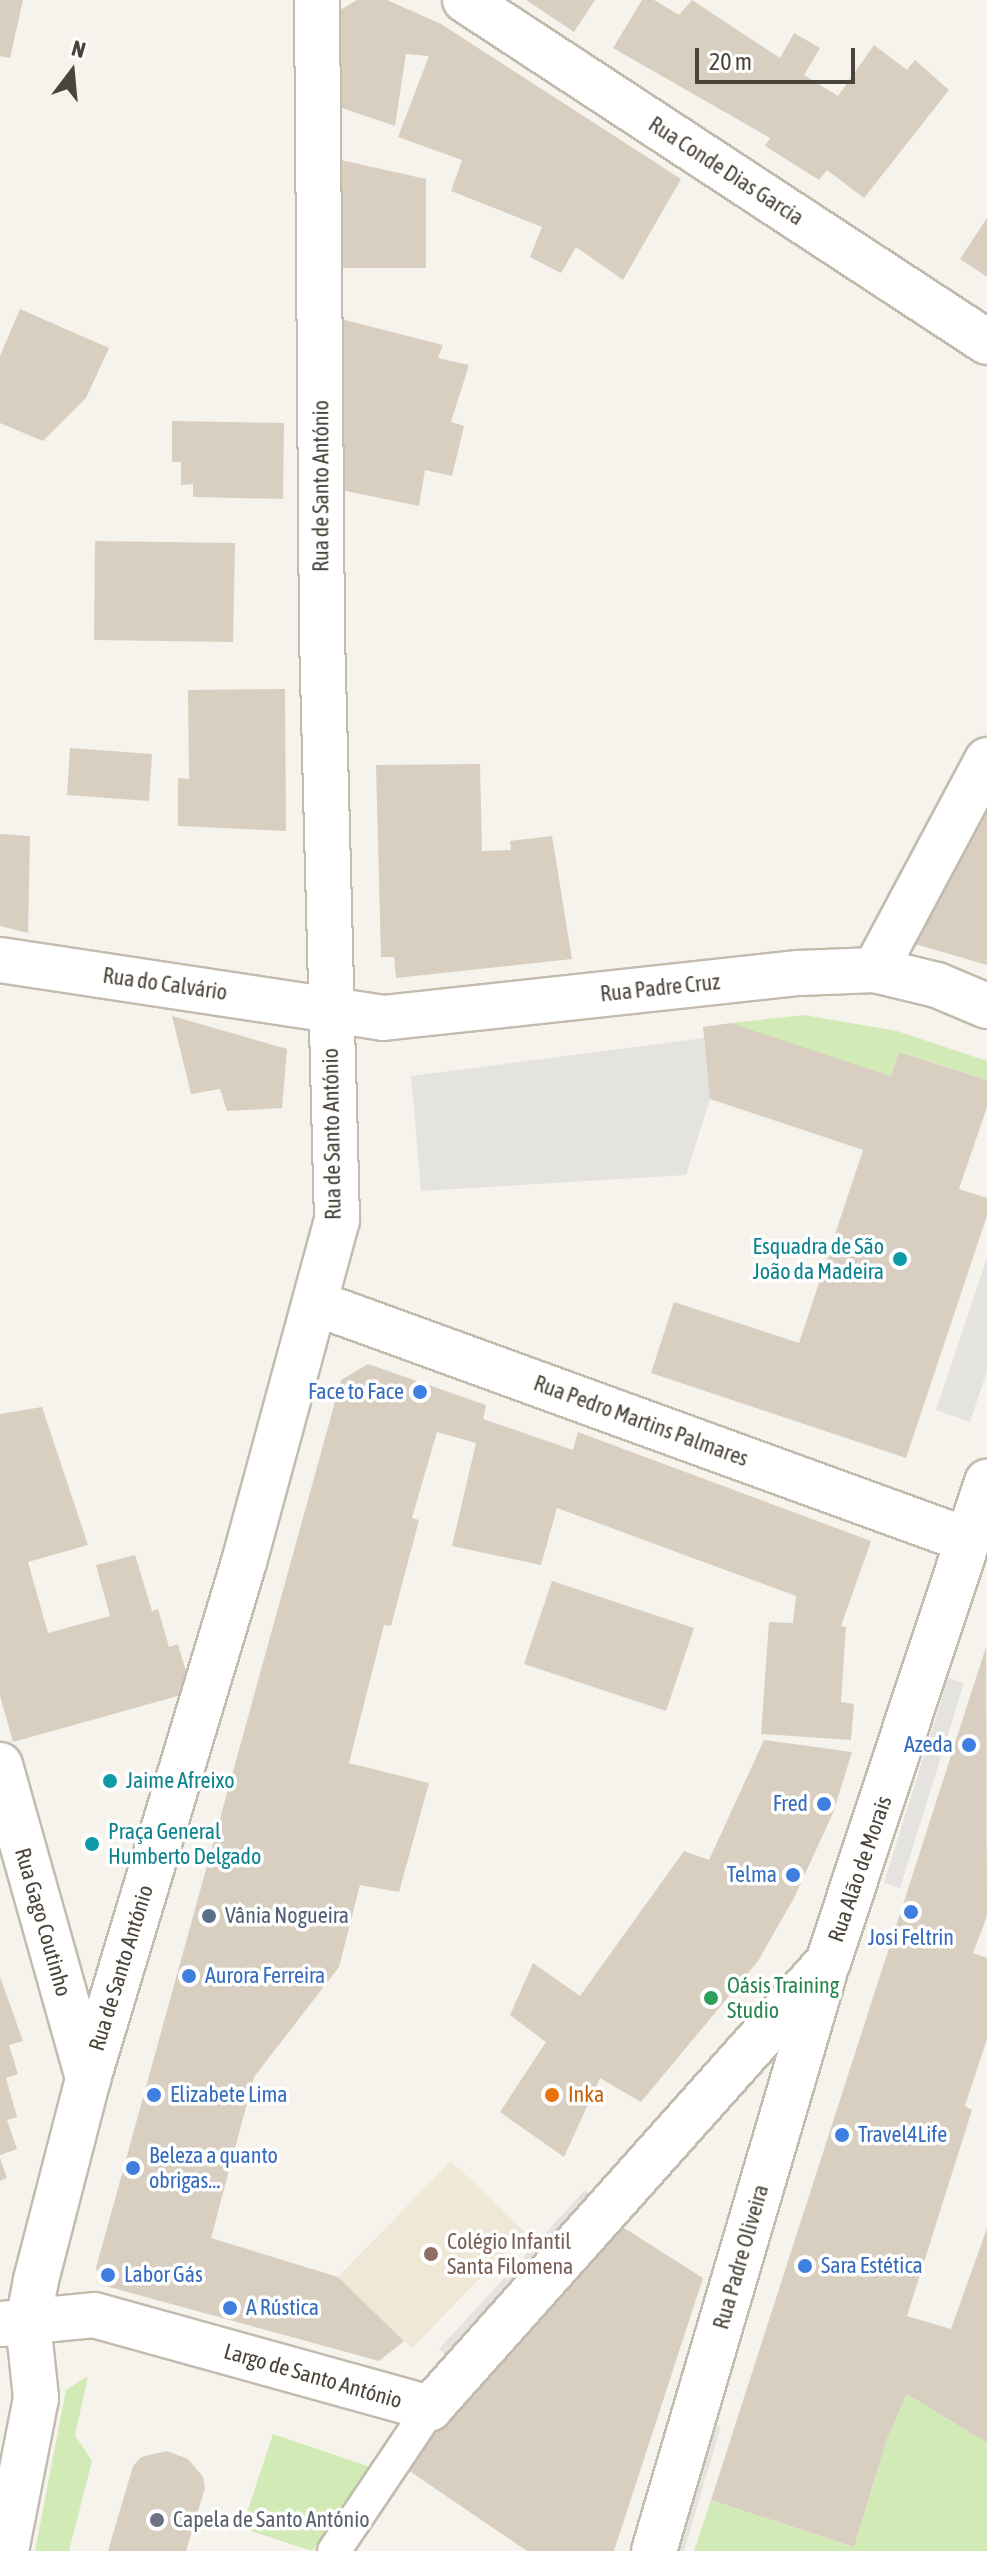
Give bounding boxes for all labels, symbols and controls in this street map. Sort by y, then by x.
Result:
north arrow [32,32,112,112]
scale bar [699,32,859,82]
text: N [69,35,88,63]
text: 20 m [709,48,752,75]
street label: Rua Conde Dias Garcia [644,111,808,231]
street label: Rua de Santo António [308,400,334,572]
street label: Rua do Calvário [101,962,229,1006]
street label: Rua Padre Cruz [599,969,721,1007]
street label: Rua de Santo António [317,1048,347,1220]
place label: Esquadra de São João da Madeira [753,1233,884,1284]
marker: Esquadra de São João da Madeira [891,1250,909,1268]
street label: Rua Pedro Martins Palmares [530,1370,752,1472]
place label: Face to Face [308,1379,404,1405]
marker: Face to Face [411,1383,429,1401]
place label: Azeda [904,1732,953,1758]
marker: Azeda [960,1736,978,1754]
place label: Jaime Afreixo [126,1768,235,1794]
marker: Jaime Afreixo [101,1772,119,1790]
place label: Fred [773,1791,808,1817]
street label: Rua Alão de Morais [823,1793,897,1945]
marker: Fred [815,1795,833,1813]
place label: Praça General Humberto Delgado [108,1818,261,1870]
marker: Praça General Humberto Delgado [83,1835,101,1853]
street label: Rua Gago Coutinho [9,1845,77,1999]
place label: Telma [727,1862,777,1888]
marker: Telma [784,1866,802,1884]
street label: Rua de Santo António [83,1882,159,2054]
place label: Vânia Nogueira [225,1903,349,1929]
marker: Josi Feltrin [902,1903,920,1921]
marker: Vânia Nogueira [200,1907,218,1925]
place label: Josi Feltrin [868,1925,954,1951]
place label: Aurora Ferreira [205,1963,325,1989]
marker: Aurora Ferreira [180,1967,198,1985]
place label: Oásis Training Studio [727,1972,839,2024]
marker: Oásis Training Studio [702,1989,720,2007]
place label: Elizabete Lima [170,2082,288,2108]
place label: Inka [568,2082,604,2108]
marker: Elizabete Lima [145,2086,163,2104]
marker: Inka [543,2086,561,2104]
place label: Travel4Life [858,2122,947,2148]
marker: Travel4Life [833,2126,851,2144]
place label: Beleza a quanto obrigas... [149,2142,278,2194]
marker: Beleza a quanto obrigas... [124,2159,142,2177]
street label: Rua Padre Oliveira [708,2182,774,2332]
place label: Colégio Infantil Santa Filomena [447,2228,573,2280]
marker: Colégio Infantil Santa Filomena [422,2245,440,2263]
place label: Sara Estética [821,2253,923,2279]
marker: Sara Estética [796,2257,814,2275]
place label: Labor Gás [124,2262,203,2288]
marker: Labor Gás [99,2266,117,2284]
place label: A Rústica [246,2295,319,2321]
marker: A Rústica [221,2299,239,2317]
street label: Largo de Santo António [221,2338,405,2414]
place label: Capela de Santo António [173,2507,370,2533]
marker: Capela de Santo António [148,2511,166,2529]

